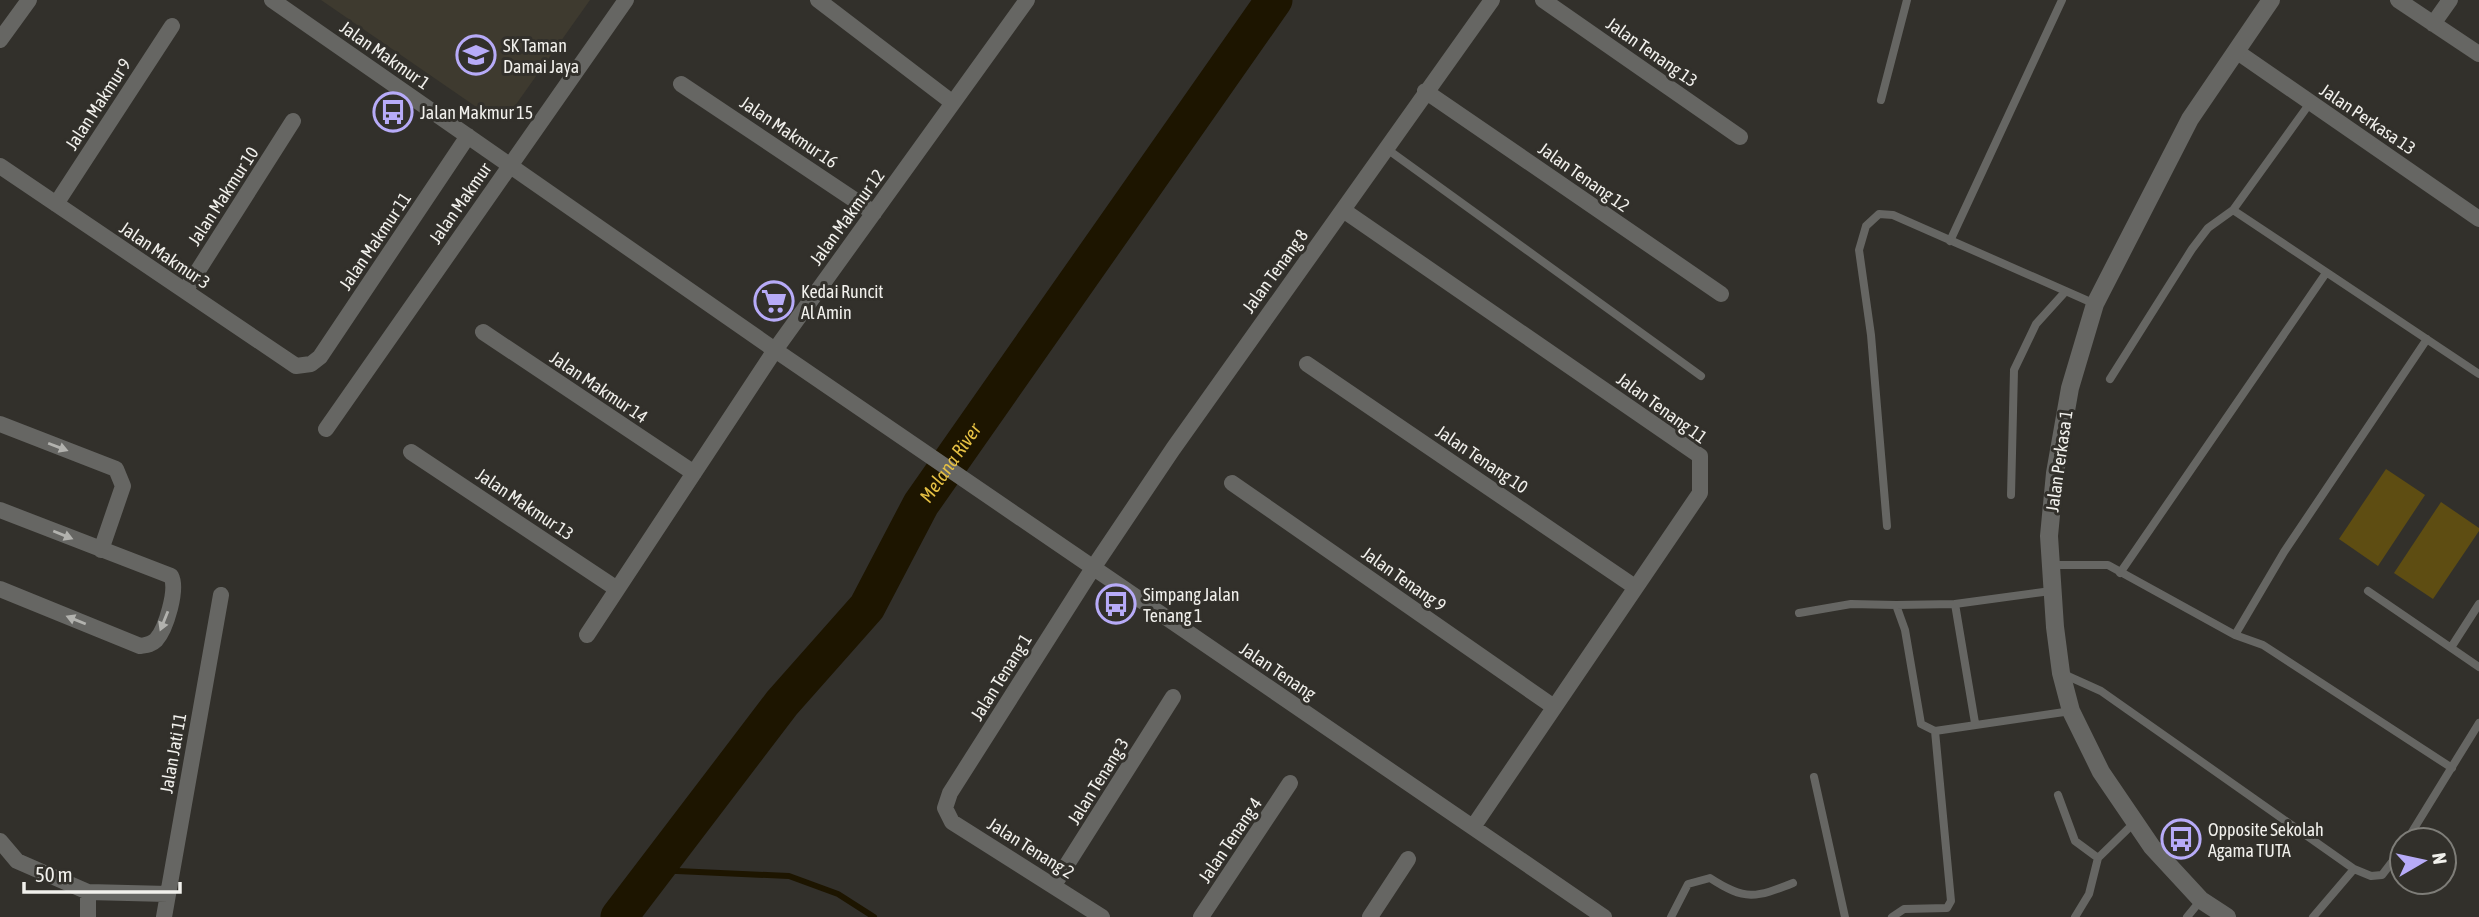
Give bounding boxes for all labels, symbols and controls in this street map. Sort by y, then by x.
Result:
street label: Jalan Tenang 13 [1602,13,1702,91]
street label: Jalan Makmur 1 [336,16,434,94]
school or university icon: SK Taman Damai Jaya [455,34,497,76]
place label: SK Taman Damai Jaya [503,35,579,77]
street label: Jalan Makmur 9 [61,54,135,154]
street label: Jalan Perkasa 13 [2316,79,2420,159]
bus stop icon: Jalan Makmur 15 [372,91,414,133]
street label: Jalan Makmur 16 [736,92,842,172]
place label: Jalan Makmur 15 [420,102,533,123]
street label: Jalan Tenang 12 [1534,138,1634,216]
street label: Jalan Makmur 10 [183,143,263,249]
street label: Jalan Makmur [425,158,496,247]
street label: Jalan Makmur 12 [805,165,889,269]
street label: Jalan Makmur 11 [335,188,415,294]
street label: Jalan Makmur 3 [116,217,214,293]
street label: Jalan Tenang 8 [1238,225,1312,317]
supermarket icon: Kedai Runcit Al Amin [753,280,795,322]
place label: Kedai Runcit Al Amin [801,281,883,323]
street label: Jalan Makmur 14 [546,347,652,427]
street label: Jalan Tenang 11 [1613,368,1711,448]
street label: Jalan Perkasa 1 [2041,409,2077,513]
water label: Melana River [915,418,986,506]
street label: Jalan Tenang 10 [1432,421,1532,497]
one-way arrow [47,441,68,452]
street label: Jalan Makmur 13 [472,464,578,544]
one-way arrow [53,529,74,540]
street label: Jalan Tenang 9 [1358,542,1450,616]
bus stop icon: Simpang Jalan Tenang 1 [1095,583,1137,625]
place label: Simpang Jalan Tenang 1 [1143,584,1240,626]
one-way arrow [159,610,170,631]
one-way arrow [66,614,87,625]
street label: Jalan Tenang 1 [966,630,1036,724]
street label: Jalan Tenang [1236,638,1320,704]
street label: Jalan Jati 11 [156,711,190,795]
street label: Jalan Tenang 3 [1063,734,1133,828]
street label: Jalan Tenang 4 [1194,794,1266,886]
street label: Jalan Tenang 2 [984,813,1078,883]
bus stop icon: Opposite Sekolah Agama TUTA [2160,818,2202,860]
place label: Opposite Sekolah Agama TUTA [2208,819,2324,861]
north arrow [2388,826,2458,896]
scale bar [24,850,180,894]
text: N [2428,851,2452,866]
text: 50 m [35,862,73,886]

